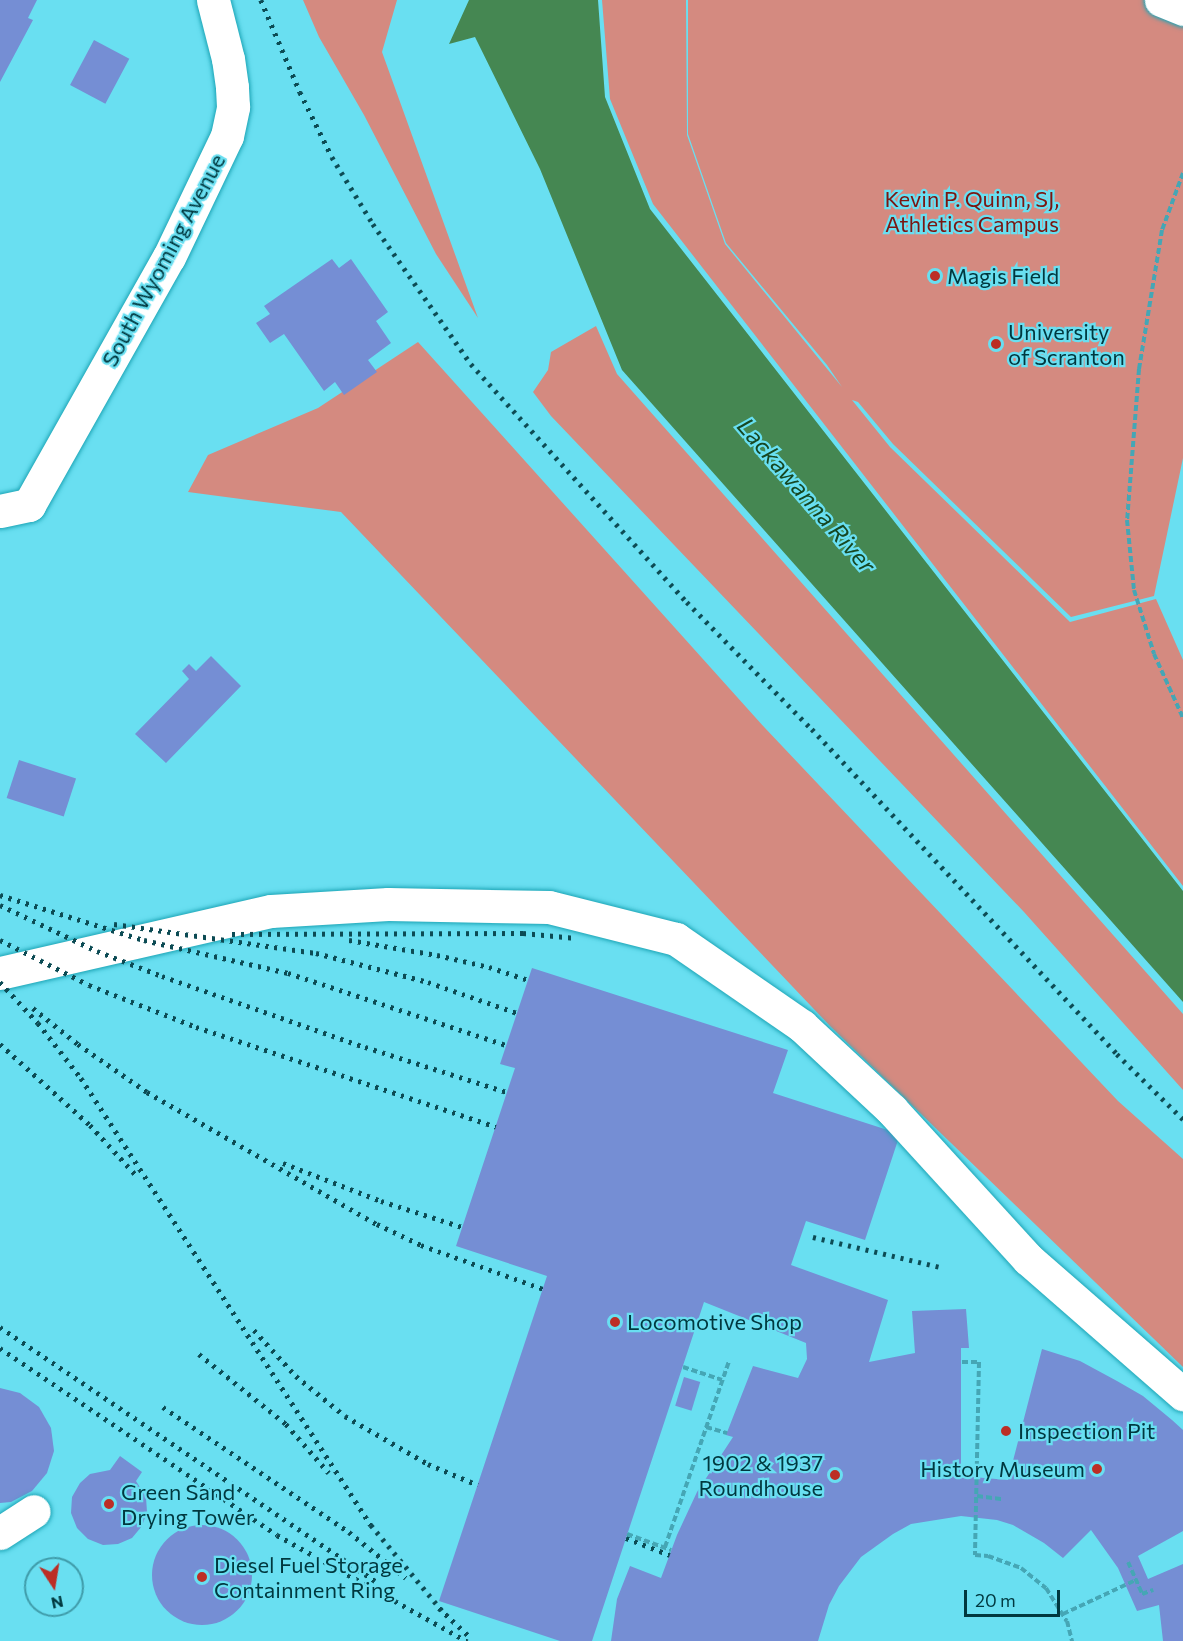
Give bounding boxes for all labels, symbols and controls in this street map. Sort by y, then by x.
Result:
street label: South Wyoming Avenue [96,149,230,371]
park label: Kevin P. Quinn, SJ, Athletics Campus [885,185,1059,236]
place label: Magis Field [947,263,1059,289]
marker: Magis Field [928,269,942,283]
place label: University of Scranton [1008,318,1125,370]
marker: University of Scranton [989,337,1003,351]
water label: Lackawanna River [732,412,882,578]
place label: Locomotive Shop [627,1309,802,1335]
marker: Locomotive Shop [608,1315,622,1329]
place label: Inspection Pit [1018,1418,1155,1444]
marker: Inspection Pit [999,1424,1013,1438]
place label: 1902 & 1937 Roundhouse [699,1449,823,1500]
place label: History Museum [920,1456,1085,1482]
marker: History Museum [1090,1462,1104,1476]
marker: 1902 & 1937 Roundhouse [828,1468,842,1482]
place label: Green Sand Drying Tower [121,1478,255,1530]
marker: Green Sand Drying Tower [102,1497,116,1511]
place label: Diesel Fuel Storage Containment Ring [214,1551,403,1603]
north arrow [24,1557,84,1617]
marker: Diesel Fuel Storage Containment Ring [195,1570,209,1584]
scale bar [967,1578,1063,1616]
text: 20 m [975,1589,1016,1611]
text: N [50,1593,65,1614]

